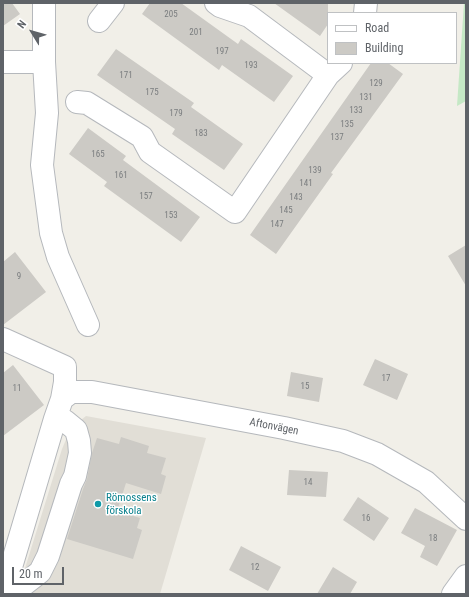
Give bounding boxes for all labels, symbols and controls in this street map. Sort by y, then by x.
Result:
house number: 205 [164,10,178,20]
north arrow [12,12,52,52]
legend [327,12,457,64]
text: N [15,18,29,31]
text: Road [365,21,389,35]
house number: 201 [189,28,203,38]
text: Building [365,41,403,55]
house number: 197 [215,47,229,57]
house number: 193 [244,61,258,71]
house number: 171 [119,71,133,81]
house number: 129 [369,79,383,89]
house number: 175 [145,88,159,98]
house number: 131 [359,93,373,103]
house number: 133 [349,106,363,116]
house number: 179 [169,109,183,119]
house number: 135 [340,120,354,130]
house number: 183 [194,129,208,139]
house number: 137 [330,133,344,143]
house number: 165 [91,150,105,160]
house number: 139 [308,166,322,176]
house number: 161 [114,171,128,181]
house number: 141 [299,179,313,189]
house number: 157 [139,192,153,202]
house number: 143 [289,193,303,203]
house number: 145 [279,206,293,216]
house number: 153 [164,211,178,221]
house number: 147 [270,220,284,230]
house number: 9 [17,272,21,282]
house number: 17 [382,374,390,384]
house number: 15 [301,382,309,392]
house number: 11 [13,384,21,394]
street label: Aftonvägen [248,416,300,438]
house number: 14 [304,478,312,488]
place label: Römossens förskola [106,491,157,517]
marker: Römossens förskola [93,499,103,509]
house number: 16 [362,514,370,524]
house number: 18 [429,534,437,544]
scale bar [14,559,66,585]
house number: 12 [251,563,259,573]
text: 20 m [19,567,43,581]

